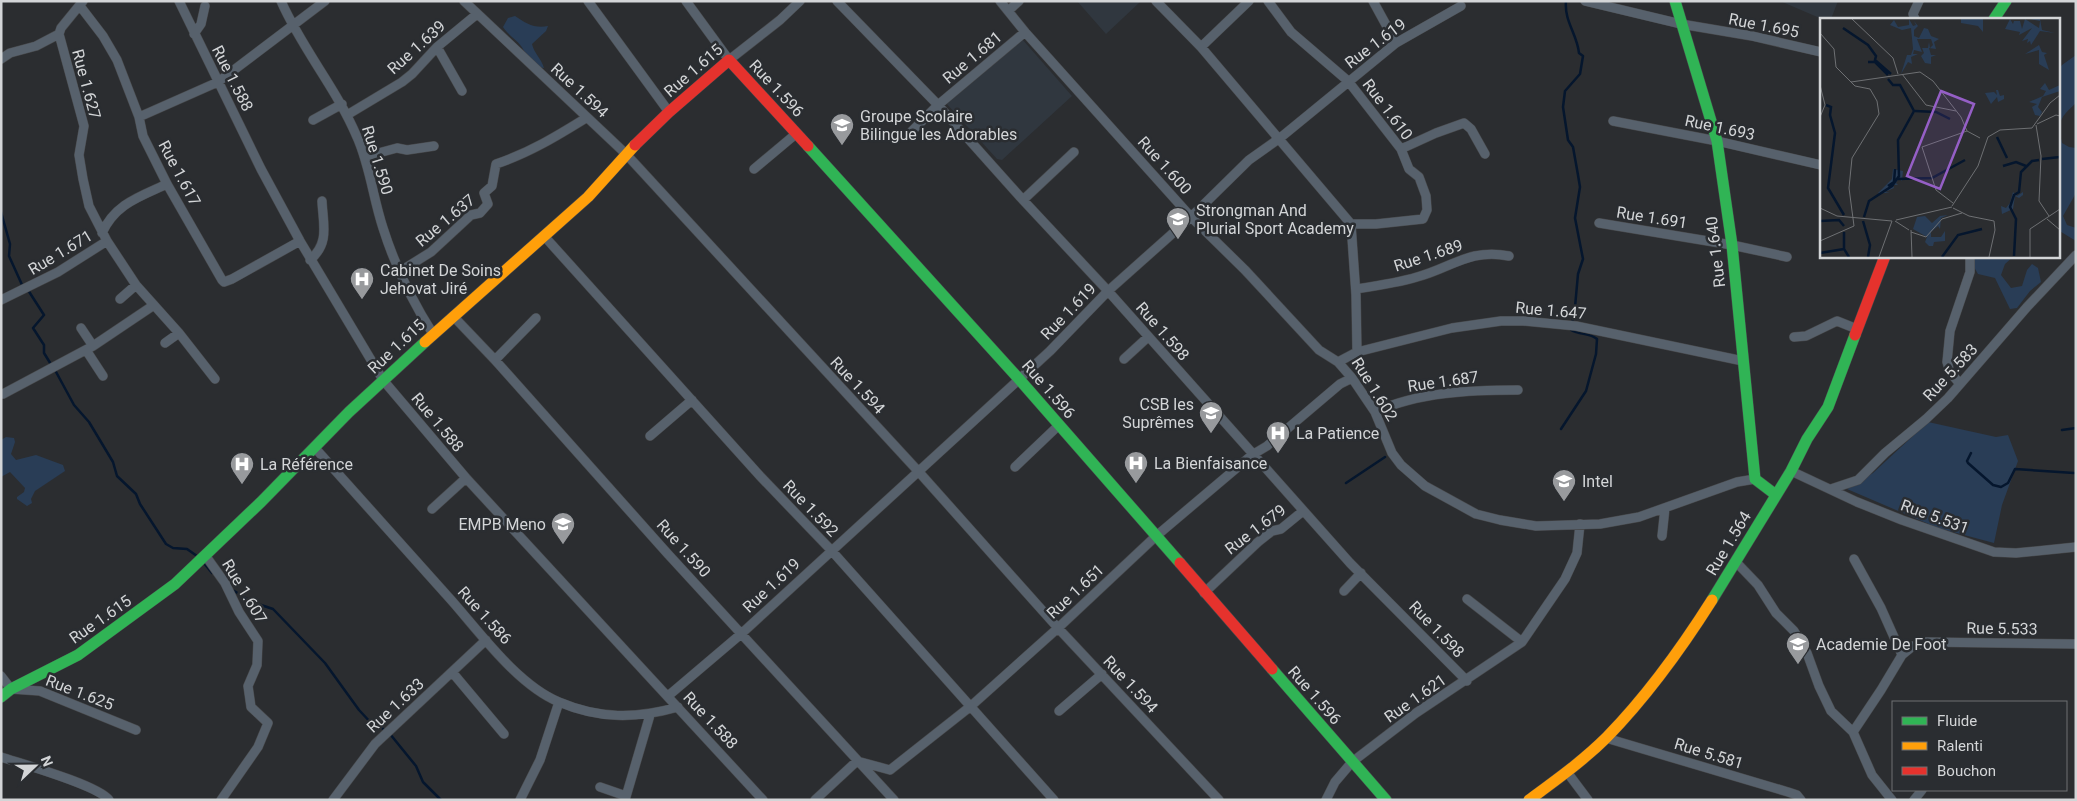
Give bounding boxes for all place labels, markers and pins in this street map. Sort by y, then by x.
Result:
place label: Groupe Scolaire Bilingue les Adorables [860,107,1017,144]
school or university icon: Groupe Scolaire Bilingue les Adorables [829,112,855,146]
place label: Strongman And Plurial Sport Academy [1196,201,1354,238]
school or university icon: Strongman And Plurial Sport Academy [1165,206,1191,240]
place label: Cabinet De Soins Jehovat Jiré [380,261,501,298]
hospital icon: Cabinet De Soins Jehovat Jiré [349,266,375,300]
place label: CSB les Suprêmes [1122,395,1194,432]
school or university icon: CSB les Suprêmes [1198,400,1224,434]
hospital icon: La Patience [1265,420,1291,454]
place label: La Patience [1296,424,1379,443]
hospital icon: La Bienfaisance [1123,450,1149,484]
hospital icon: La Référence [229,451,255,485]
place label: La Bienfaisance [1154,454,1267,473]
place label: La Référence [260,455,353,474]
school or university icon: Intel [1551,468,1577,502]
place label: Intel [1582,472,1613,491]
school or university icon: EMPB Meno [550,511,576,545]
place label: EMPB Meno [458,515,546,534]
school or university icon: Academie De Foot [1785,631,1811,665]
place label: Academie De Foot [1816,635,1947,654]

